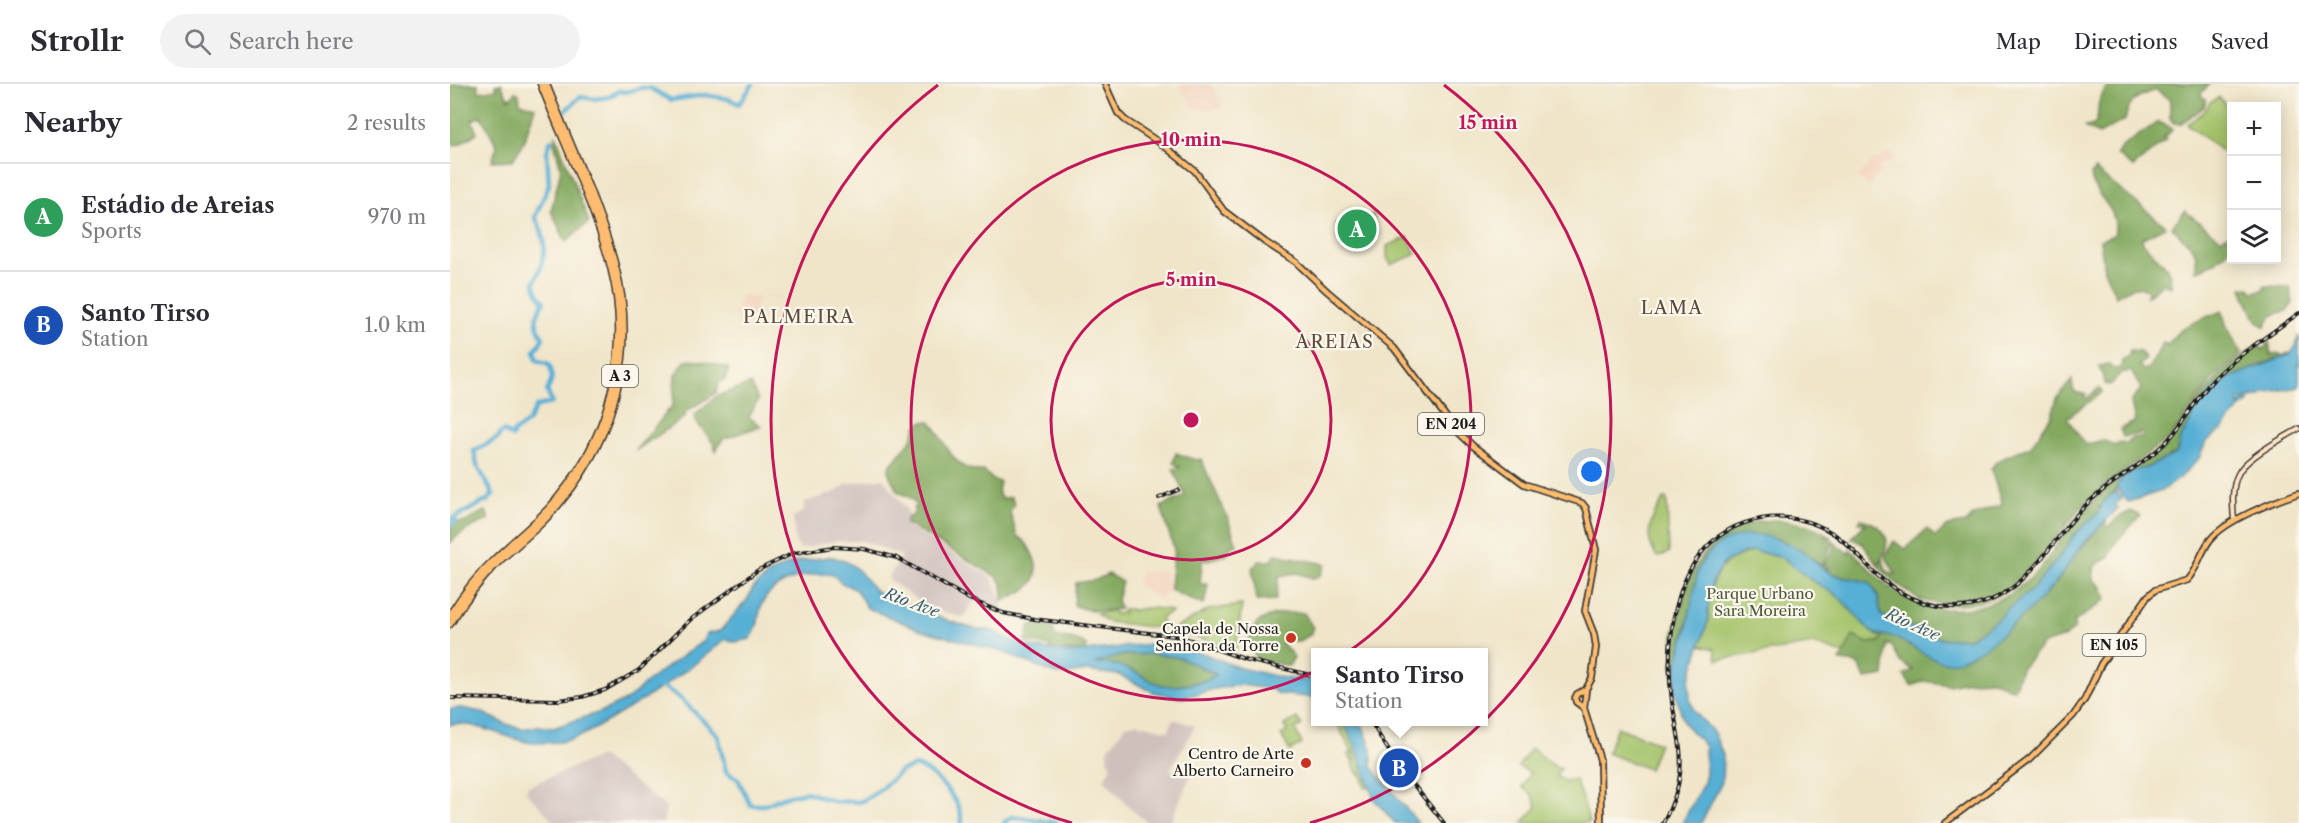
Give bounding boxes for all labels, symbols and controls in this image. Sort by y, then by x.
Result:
search box [160,14,580,68]
text: Strollr [30,24,124,58]
icon: search [181,25,214,58]
text: Search here [229,28,353,55]
text: Map [1996,29,2041,54]
text: Directions [2074,29,2178,54]
text: Saved [2211,29,2269,54]
map controls [2227,102,2281,264]
button: + [2227,102,2281,156]
text: Nearby [24,107,122,139]
text: 2 results [347,111,426,135]
text: 15 min [1458,112,1518,134]
text: 10 min [1161,129,1222,151]
button: − [2227,156,2281,210]
text: Estádio de Areias [81,192,275,219]
text: A [36,205,51,229]
text: 970 m [368,205,426,229]
pin: A [1338,206,1376,252]
button: layers [2227,210,2281,264]
text: Sports [81,219,142,243]
text: 5 min [1165,269,1217,291]
district label: LAMA [1641,297,1703,319]
text: Santo Tirso [81,300,210,327]
district label: PALMEIRA [743,306,855,328]
text: B [36,313,51,337]
text: 1.0 km [365,313,426,337]
text: Station [81,327,149,351]
district label: AREIAS [1295,331,1374,353]
road number: A 3 [602,365,638,387]
centre of rings [1181,410,1201,430]
road number: EN 204 [1418,413,1484,435]
your location [1577,457,1606,486]
water label: Rio Ave [880,582,943,622]
park label: Parque Urbano Sara Moreira [1706,584,1814,620]
water label: Rio Ave [1881,602,1944,645]
place label: Capela de Nossa Senhora da Torre [1155,619,1279,655]
marker: Capela de Nossa Senhora da Torre [1284,631,1298,645]
road number: EN 105 [2082,634,2146,656]
popup [1311,648,1488,726]
text: Santo Tirso [1335,662,1464,689]
text: Station [1335,689,1403,713]
place label: Centro de Arte Alberto Carneiro [1172,744,1294,780]
pin: B [1380,746,1418,790]
marker: Centro de Arte Alberto Carneiro [1299,756,1313,770]

